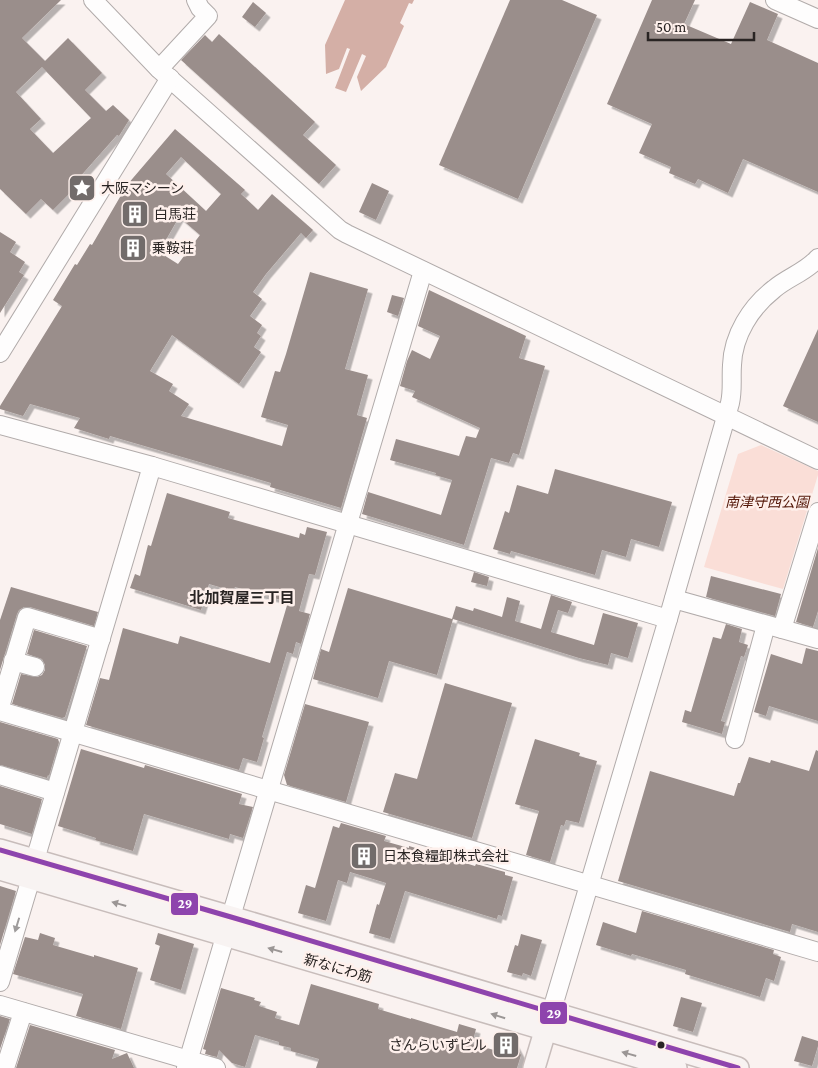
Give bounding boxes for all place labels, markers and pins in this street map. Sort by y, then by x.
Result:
place icon: 大阪マシーン [67,173,97,203]
place label: 大阪マシーン [101,180,184,196]
building icon: 白馬荘 [120,199,150,229]
place label: 白馬荘 [154,206,196,222]
building icon: 乗鞍荘 [118,233,148,263]
place label: 乗鞍荘 [152,240,194,256]
building icon: 日本食糧卸株式会社 [349,841,379,871]
place label: 日本食糧卸株式会社 [383,848,509,864]
building icon: さんらいずビル [491,1030,521,1060]
place label: さんらいずビル [389,1037,487,1053]
unlabelled marker [656,1040,666,1050]

